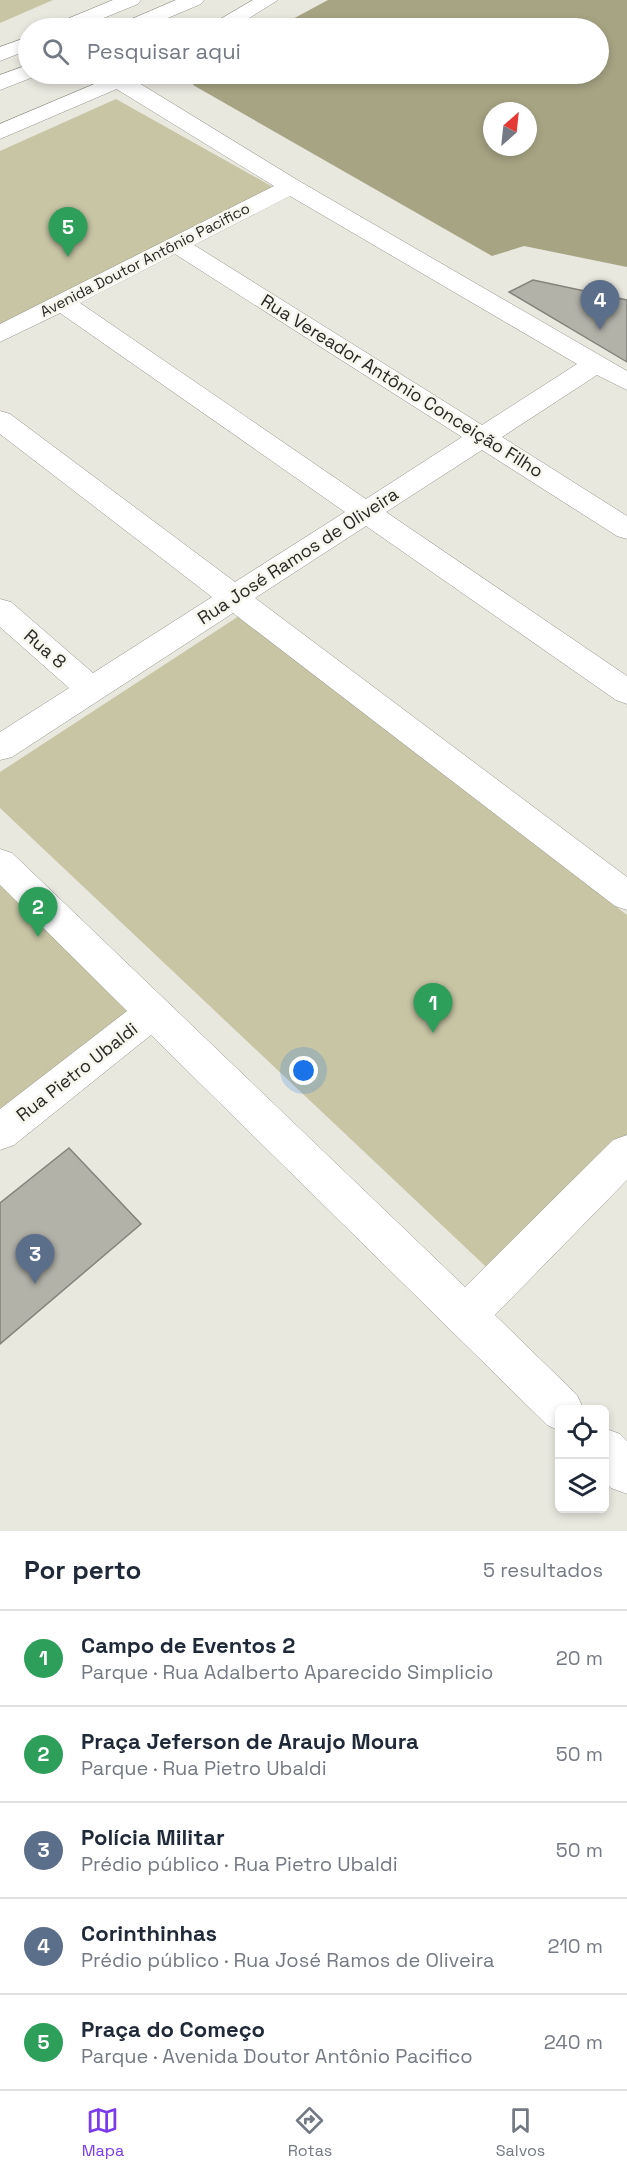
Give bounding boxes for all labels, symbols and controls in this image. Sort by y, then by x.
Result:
search box [18,18,609,84]
icon: search [39,35,72,68]
text: Pesquisar aqui [87,37,241,65]
north arrow [483,102,537,156]
street label: Avenida Doutor Antônio Pacifico [37,198,253,321]
pin: 5 [48,208,88,257]
pin: 4 [580,280,620,330]
street label: Rua Vereador Antônio Conceição Filho [257,289,548,482]
street label: Rua José Ramos de Oliveira [193,482,402,629]
street label: Rua 8 [19,624,71,673]
pin: 2 [18,888,57,937]
pin: 1 [414,984,452,1033]
street label: Rua Pietro Ubaldi [11,1017,142,1126]
your location [289,1056,318,1085]
pin: 3 [15,1234,54,1284]
map controls [555,1405,609,1513]
button: locate [555,1405,609,1459]
button: layers [555,1459,609,1513]
text: Por perto [24,1553,141,1587]
text: 5 resultados [483,1557,603,1583]
text: Campo de Eventos 2 [81,1631,295,1659]
text: 1 [39,1645,48,1671]
text: 20 m [556,1645,603,1671]
text: Parque · Rua Adalberto Aparecido Simplicio [81,1659,493,1685]
text: Praça Jeferson de Araujo Moura [81,1727,419,1755]
text: 2 [38,1741,49,1767]
text: 50 m [556,1741,603,1767]
text: Parque · Rua Pietro Ubaldi [81,1755,327,1781]
text: Polícia Militar [81,1823,225,1851]
text: 3 [37,1837,50,1863]
text: 50 m [556,1837,603,1863]
text: Prédio público · Rua Pietro Ubaldi [81,1851,398,1877]
text: Corinthinhas [81,1919,217,1947]
text: 4 [37,1933,50,1959]
text: 210 m [547,1933,603,1959]
text: Prédio público · Rua José Ramos de Oliveira [81,1947,494,1973]
text: Praça do Começo [81,2015,265,2043]
text: 5 [38,2029,50,2055]
text: 240 m [544,2029,603,2055]
text: Parque · Avenida Doutor Antônio Pacifico [81,2043,473,2069]
tab: Mapa [82,2104,124,2161]
tab: Rotas [288,2104,332,2161]
tab: Salvos [496,2104,545,2161]

